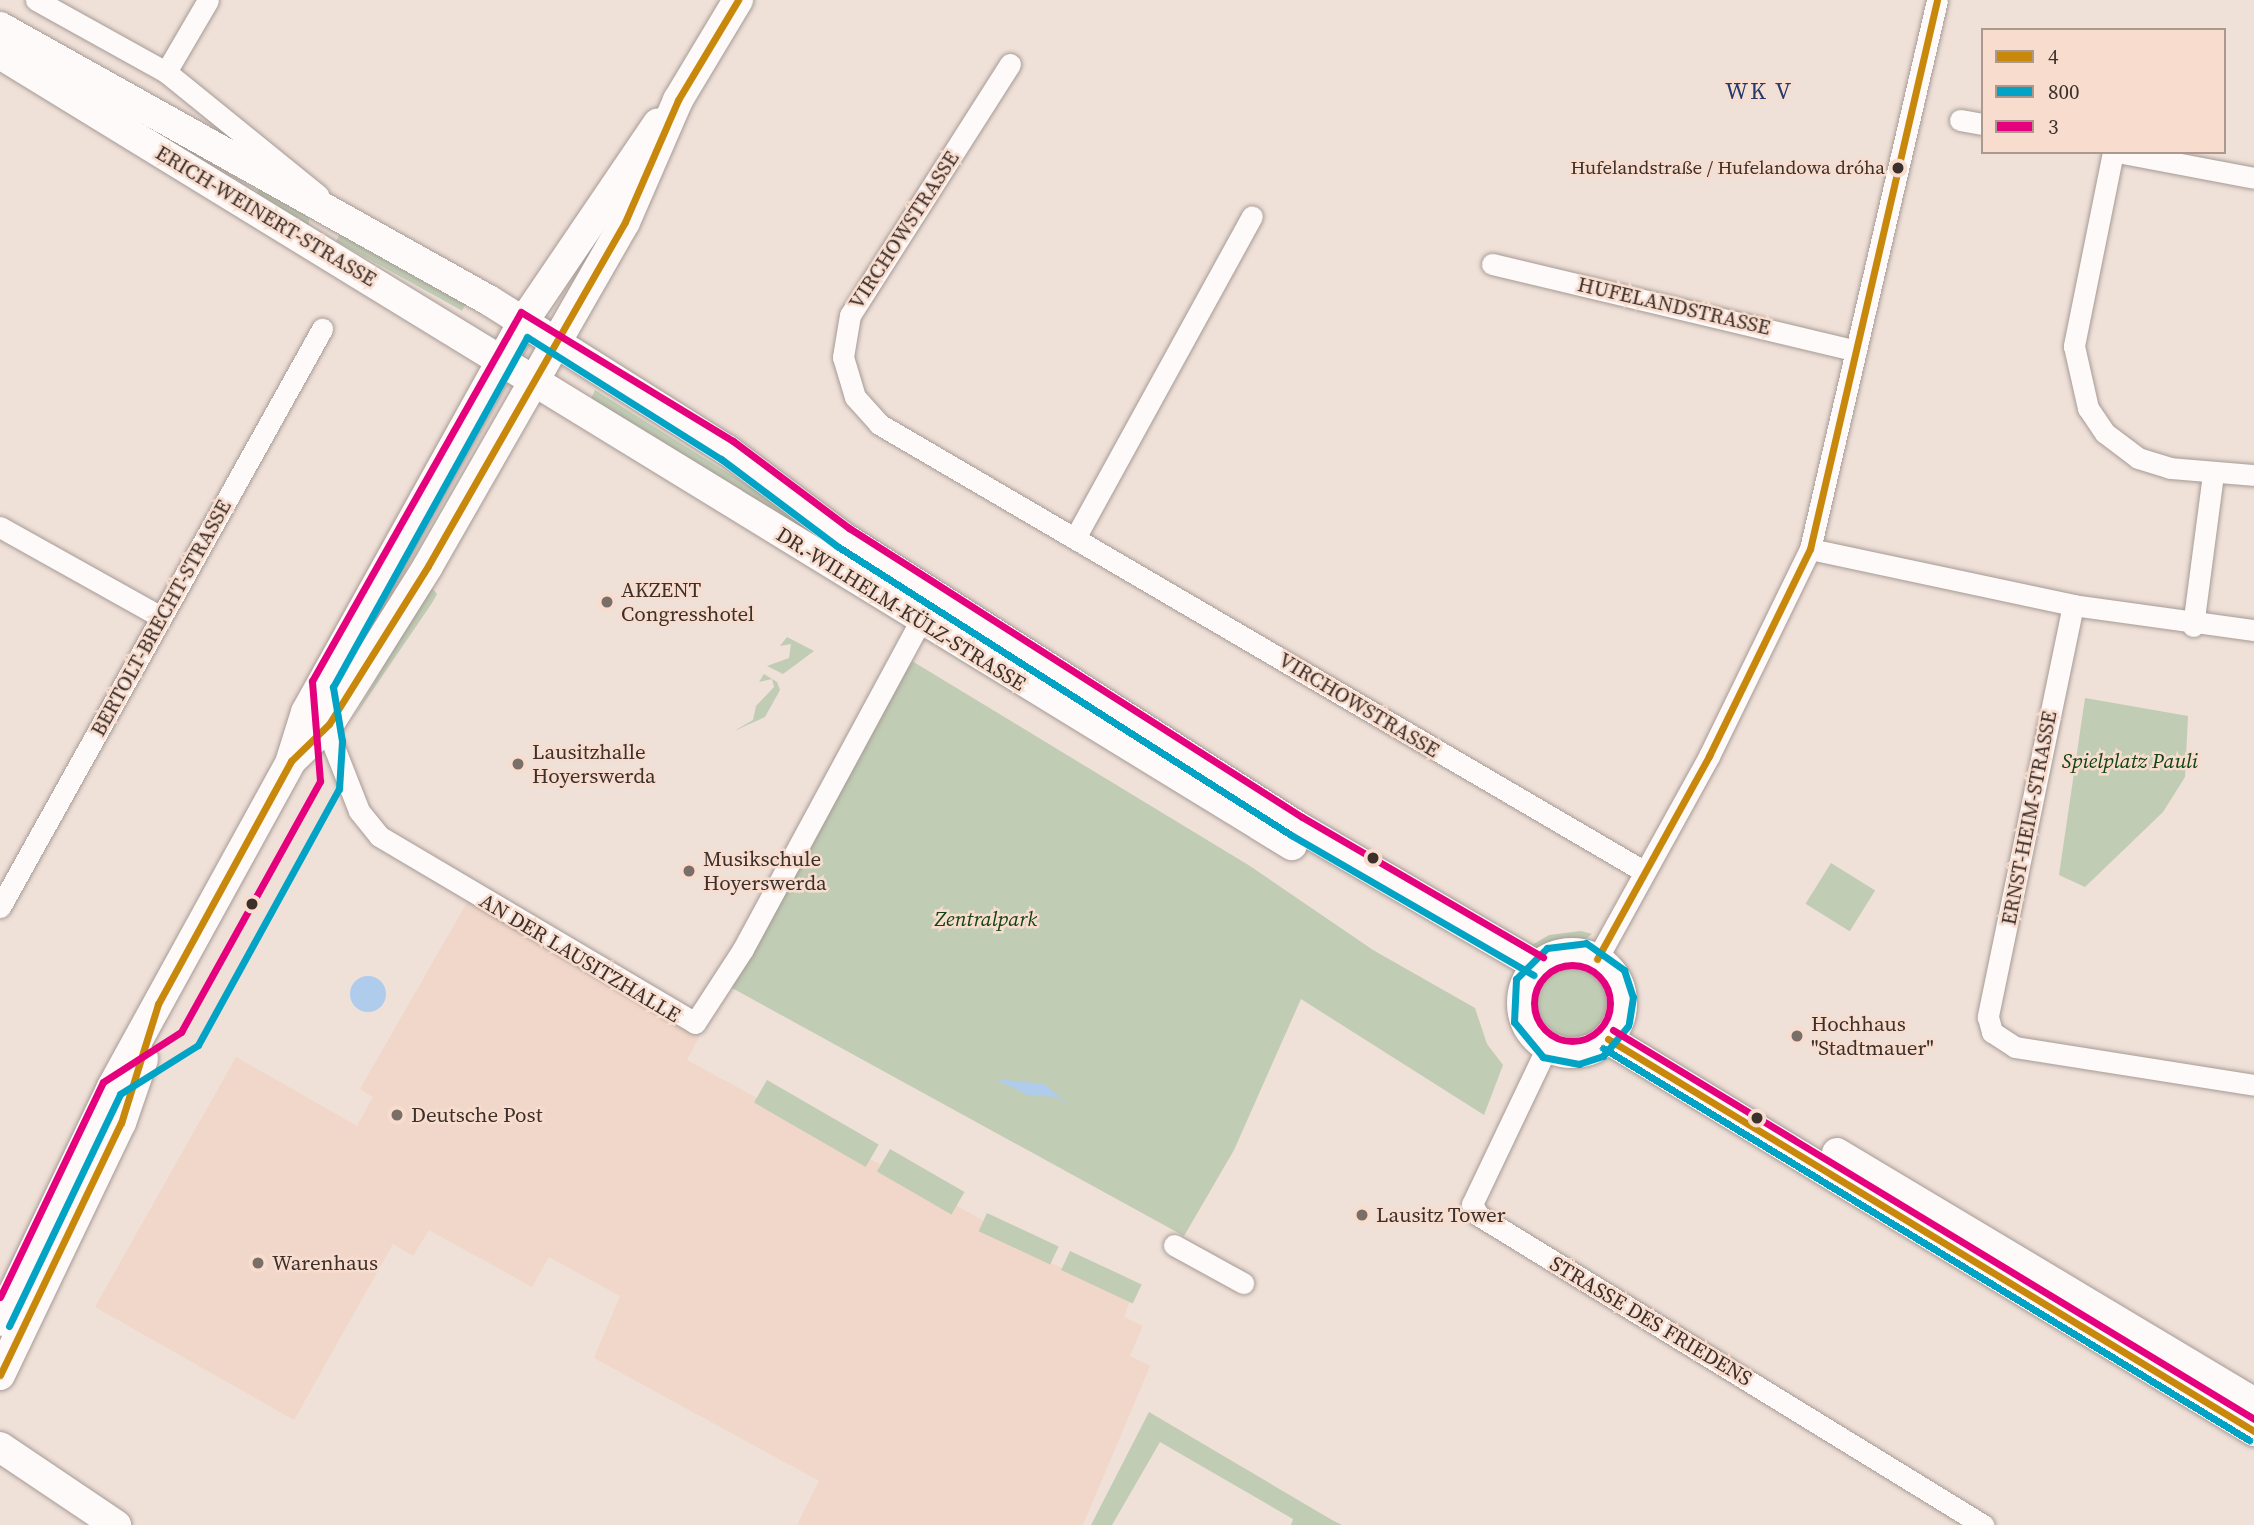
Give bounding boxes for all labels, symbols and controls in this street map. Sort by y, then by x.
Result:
legend [1981,28,2226,154]
text: 4 [2048,42,2059,71]
district label: WK V [1725,77,1793,105]
text: 800 [2048,77,2080,106]
text: 3 [2048,112,2059,141]
street label: ERICH-WEINERT-STRASSE [151,140,381,292]
street label: VIRCHOWSTRASSE [844,146,964,314]
place label: Hufelandstraße / Hufelandowa dróha [1570,157,1885,179]
marker: Hufelandstraße / Hufelandowa dróha [1891,161,1905,175]
street label: HUFELANDSTRASSE [1575,272,1773,340]
street label: BERTOLT-BRECHT-STRASSE [85,495,237,741]
street label: DR.-WILHELM-KÜLZ-STRASSE [772,522,1030,696]
place label: AKZENT Congresshotel [621,577,754,627]
marker: AKZENT Congresshotel [599,594,615,610]
street label: VIRCHOWSTRASSE [1274,647,1444,763]
street label: ERNST-HEIM-STRASSE [1996,709,2062,927]
place label: Lausitzhalle Hoyerswerda [532,739,656,789]
park label: Spielplatz Pauli [2062,748,2198,774]
marker: Lausitzhalle Hoyerswerda [510,756,526,772]
place label: Musikschule Hoyerswerda [703,846,827,896]
unlabelled marker [1366,851,1380,865]
marker: Musikschule Hoyerswerda [681,863,697,879]
street label: AN DER LAUSITZHALLE [475,888,685,1028]
unlabelled marker [245,897,259,911]
park label: Zentralpark [935,906,1037,932]
place label: Hochhaus "Stadtmauer" [1811,1011,1934,1061]
marker: Hochhaus "Stadtmauer" [1789,1028,1805,1044]
place label: Deutsche Post [411,1102,542,1128]
marker: Deutsche Post [389,1107,405,1123]
unlabelled marker [1750,1111,1764,1125]
place label: Lausitz Tower [1376,1202,1506,1228]
marker: Lausitz Tower [1354,1207,1370,1223]
place label: Warenhaus [272,1250,378,1276]
street label: STRASSE DES FRIEDENS [1545,1251,1757,1391]
marker: Warenhaus [250,1255,266,1271]

